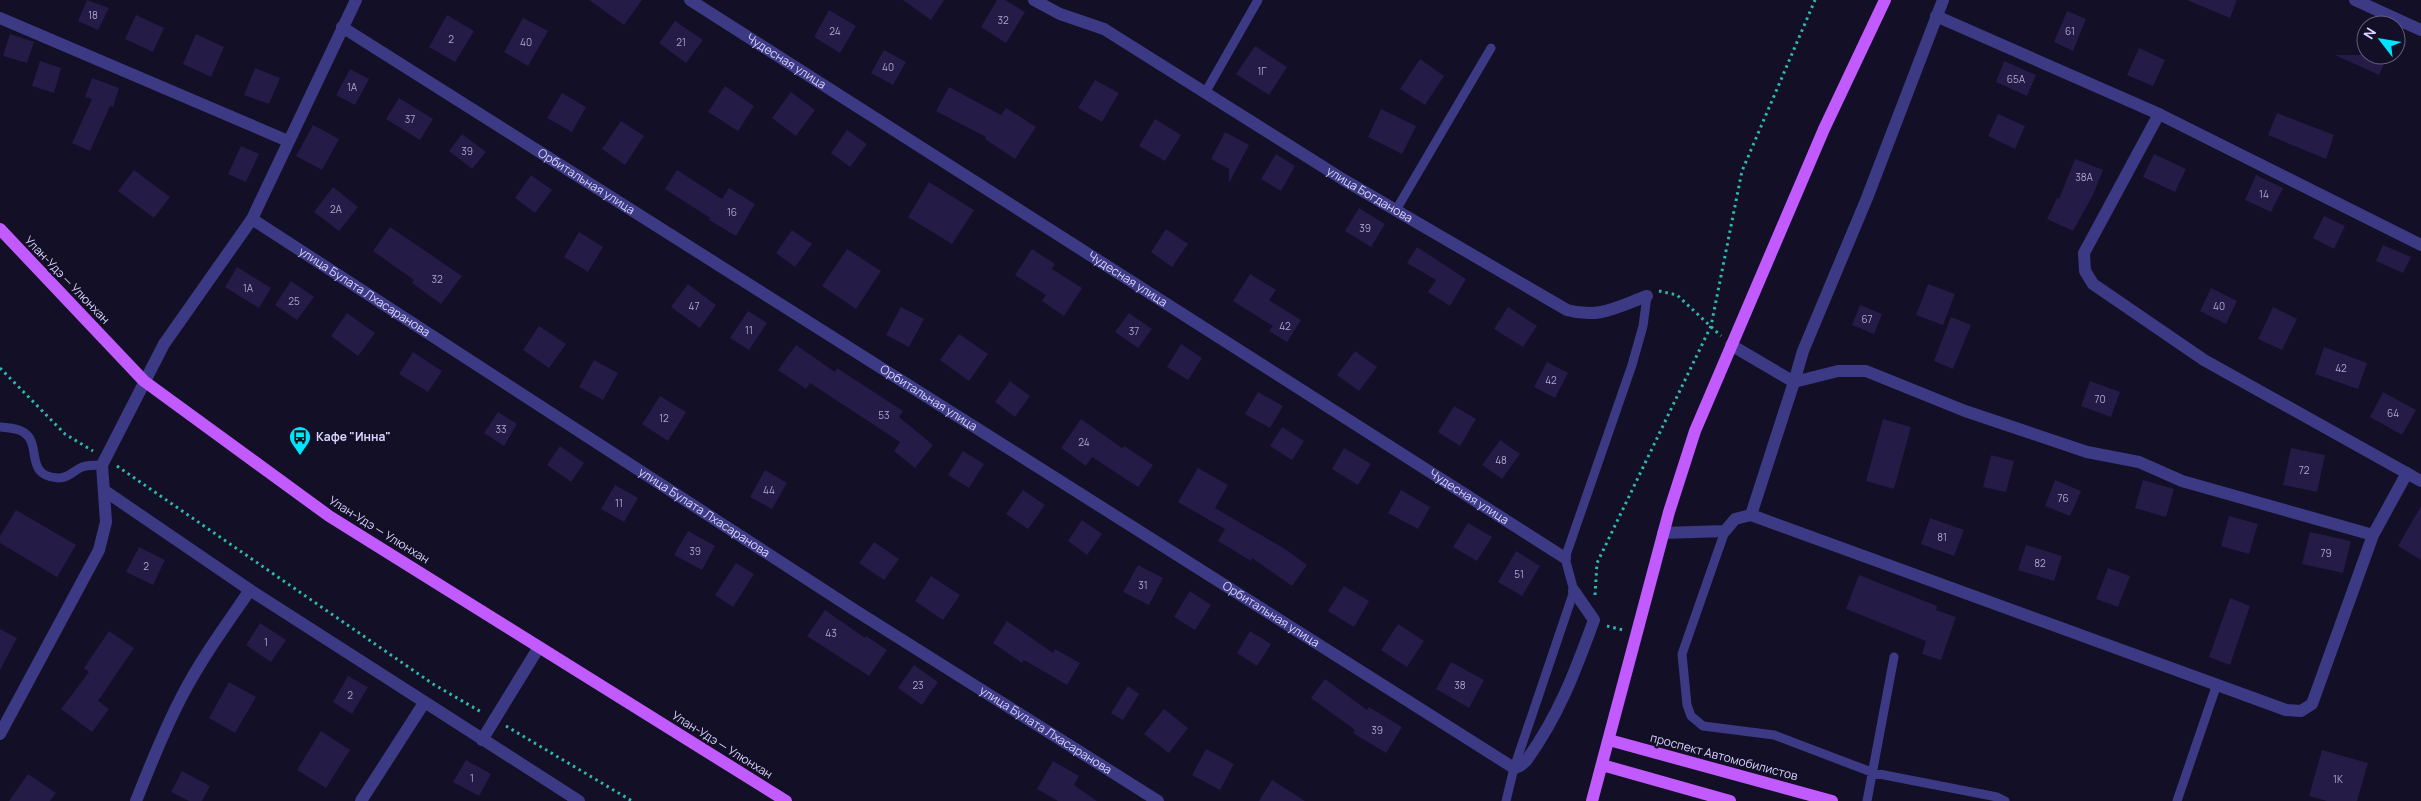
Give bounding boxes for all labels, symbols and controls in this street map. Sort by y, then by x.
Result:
house number: 18 [88,8,98,22]
house number: 32 [997,13,1009,27]
north arrow [2356,15,2406,65]
house number: 24 [829,24,841,38]
house number: 61 [2065,24,2075,38]
text: N [2359,24,2380,42]
street label: Чудесная улица [743,29,830,93]
house number: 2 [448,32,454,46]
house number: 40 [520,35,532,49]
house number: 21 [676,35,686,49]
house number: 40 [882,60,894,74]
house number: 1Г [1257,64,1267,78]
house number: 65А [2007,72,2026,86]
house number: 1А [347,80,358,94]
house number: 37 [405,112,415,126]
house number: 39 [461,144,473,158]
street label: Орбитальная улица [535,144,638,218]
street label: улица Богданова [1323,162,1416,226]
house number: 38А [2075,170,2093,184]
house number: 14 [2259,187,2269,201]
house number: 2А [330,202,343,216]
house number: 16 [727,205,737,219]
house number: 39 [1359,221,1371,235]
street label: Улан-Удэ — Улюнхан [21,232,114,327]
street label: улица Булата Лхасаранова [296,243,434,340]
street label: Чудесная улица [1085,247,1171,310]
house number: 32 [431,272,443,286]
house number: 1А [243,281,254,295]
house number: 25 [288,294,300,308]
house number: 47 [689,299,699,313]
house number: 40 [2213,299,2225,313]
house number: 67 [1861,312,1873,326]
house number: 42 [1279,319,1291,333]
house number: 11 [745,323,753,337]
house number: 37 [1129,324,1139,338]
street label: Орбитальная улица [877,360,981,435]
house number: 42 [2335,361,2347,375]
house number: 42 [1545,373,1557,387]
house number: 70 [2094,392,2106,406]
house number: 64 [2387,406,2399,420]
house number: 53 [878,408,890,422]
house number: 12 [659,411,669,425]
house number: 33 [495,422,507,436]
bus stop icon: Кафе "Инна" [288,425,312,456]
place label: Кафе "Инна" [316,428,391,445]
house number: 24 [1078,435,1090,449]
house number: 48 [1495,453,1507,467]
street label: улица Булата Лхасаранова [635,463,774,561]
house number: 72 [2299,463,2310,477]
street label: Чудесная улица [1426,465,1512,528]
house number: 44 [763,483,775,497]
house number: 76 [2057,491,2069,505]
street label: Улан-Удэ — Улюнхан [326,492,433,568]
house number: 11 [615,496,623,510]
house number: 81 [1937,530,1947,544]
house number: 39 [689,544,701,558]
house number: 79 [2320,546,2332,560]
house number: 82 [2034,556,2046,570]
house number: 2 [143,559,149,573]
house number: 51 [1514,567,1524,581]
street label: Орбитальная улица [1219,577,1323,651]
house number: 31 [1138,578,1148,592]
house number: 43 [825,626,837,640]
house number: 1 [264,635,268,649]
house number: 23 [912,678,924,692]
house number: 38 [1454,678,1466,692]
street label: улица Булата Лхасаранова [976,682,1115,778]
house number: 2 [347,688,353,702]
street label: Улан-Удэ — Улюнхан [669,707,776,783]
house number: 39 [1371,723,1383,737]
street label: проспект Автомобилистов [1649,729,1800,785]
house number: 1 [470,771,474,785]
house number: 1К [2333,772,2343,786]

